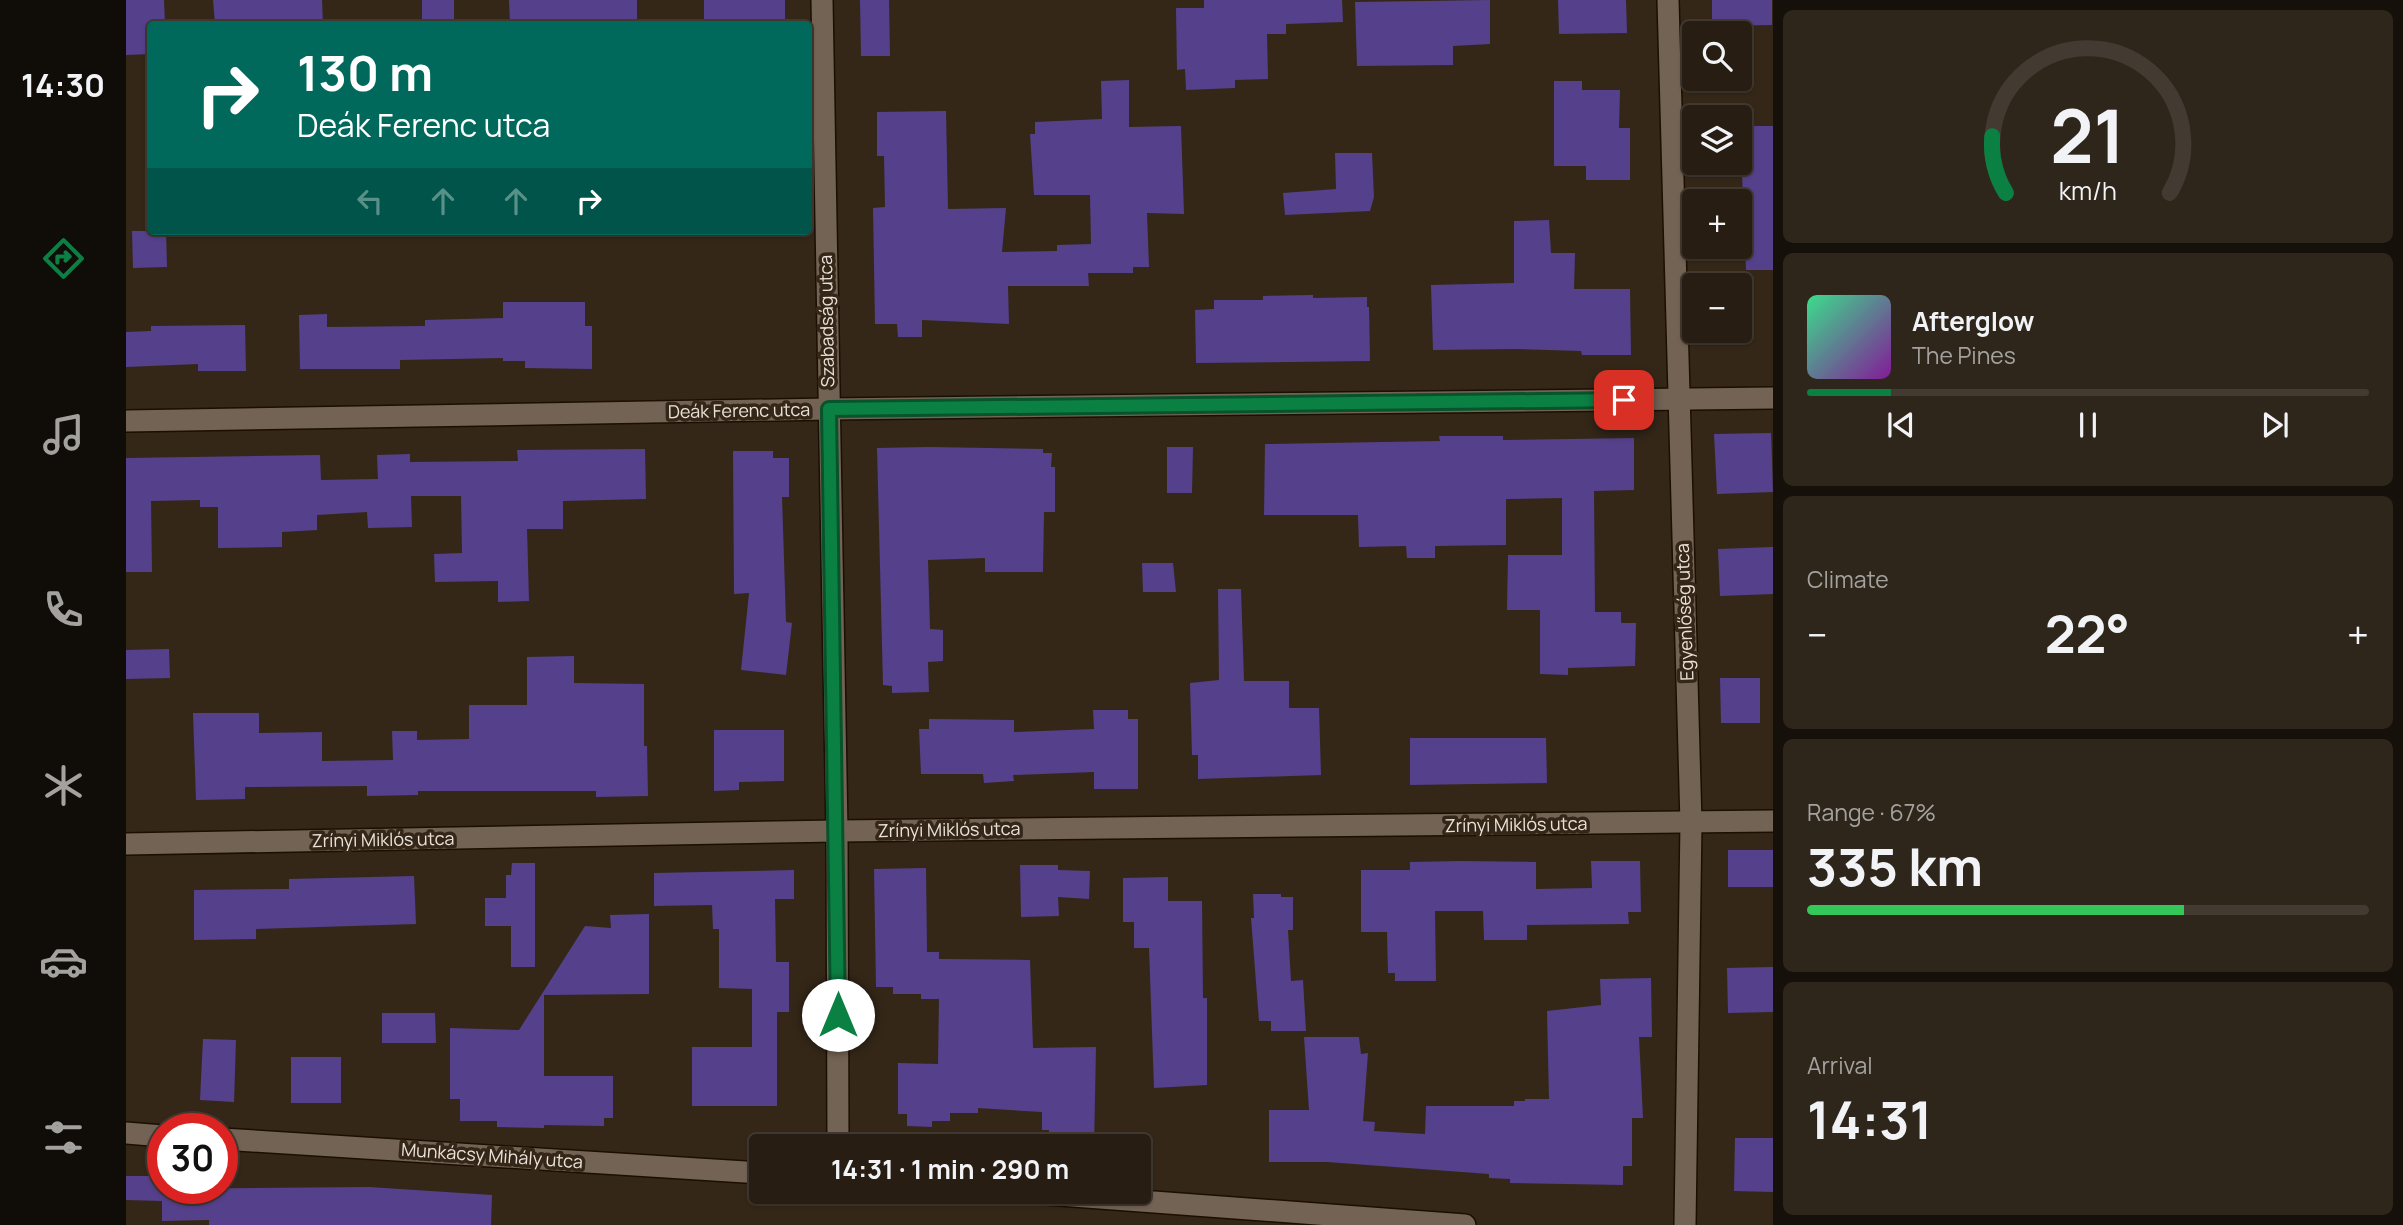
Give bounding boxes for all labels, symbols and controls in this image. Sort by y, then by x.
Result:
map controls [1682,21,1752,343]
button: search [1682,21,1752,91]
text: 130 m [297,39,433,106]
icon: right [182,49,273,140]
text: 14:30 [21,63,105,107]
text: 21 [2050,85,2126,185]
text: Deák Ferenc utca [297,103,550,147]
button: layers [1682,105,1752,175]
text: km/h [2059,172,2117,207]
icon: left [351,182,389,220]
icon: ahead [424,182,462,220]
icon: ahead [497,182,535,220]
icon: right [570,182,608,220]
button: + [1682,189,1752,259]
icon: directions [39,234,88,283]
street label: Szabadság utca [813,255,839,387]
button: − [1682,273,1752,343]
text: Afterglow [1912,303,2034,339]
text: The Pines [1912,339,2016,371]
pin [1594,370,1654,430]
icon: arrive [1605,381,1643,419]
street label: Deák Ferenc utca [668,397,810,423]
icon: previous [1882,406,1920,444]
icon: pause [2069,406,2107,444]
icon: next [2256,406,2294,444]
icon: music [39,410,88,459]
street label: Egyenlőség utca [1670,543,1698,681]
text: Climate [1807,563,1889,595]
icon: phone [39,585,88,634]
text: 22° [2045,598,2130,669]
text: − [1807,608,1828,660]
text: + [2347,608,2369,660]
icon: climate [39,761,88,810]
text: Range · 67% [1807,796,1936,828]
street label: Zrínyi Miklós utca [1444,811,1588,837]
street label: Zrínyi Miklós utca [877,816,1021,842]
street label: Zrínyi Miklós utca [311,826,455,852]
text: 335 km [1807,831,1983,902]
icon: car [39,937,88,986]
position arrow [801,978,875,1052]
text: Arrival [1807,1049,1873,1081]
text: 14:31 [1807,1084,1932,1155]
icon: filters [39,1113,88,1162]
speed limit sign: 30 [147,1113,238,1204]
street label: Munkácsy Mihály utca [400,1137,584,1173]
text: 14:31 · 1 min · 290 m [831,1151,1069,1187]

